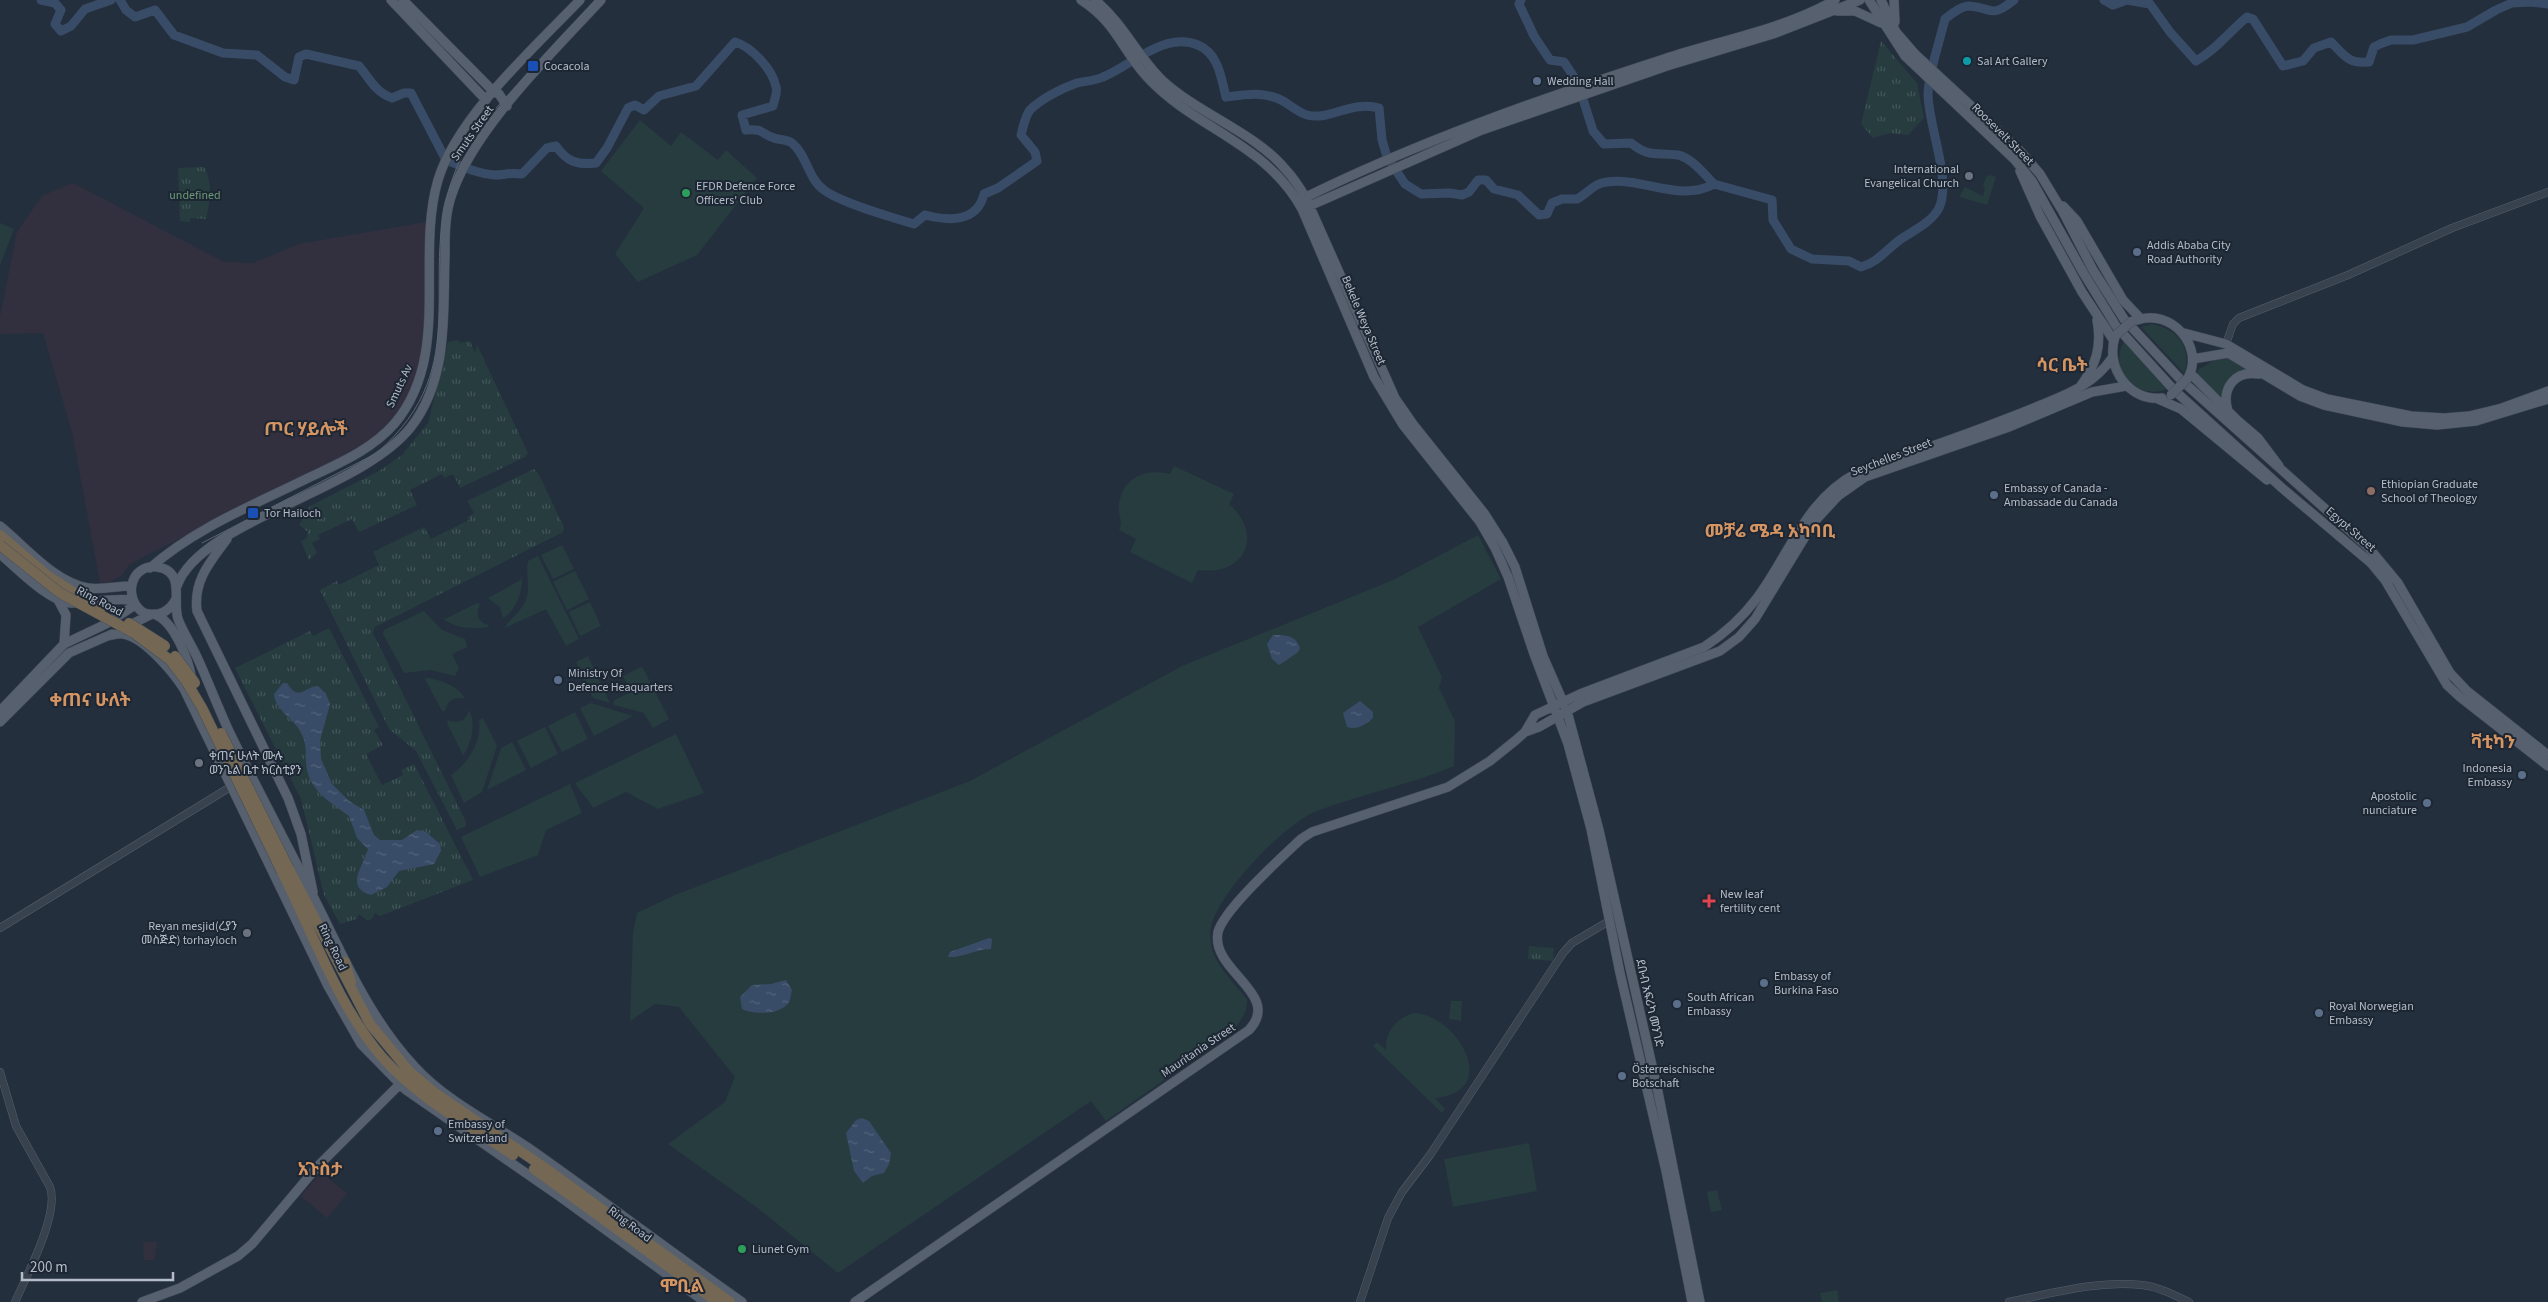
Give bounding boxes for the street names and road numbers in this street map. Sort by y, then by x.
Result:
street label: Roosevelt Street [1968,99,2038,169]
street label: Smuts Street [447,102,498,165]
street label: Bekele Weya Street [1337,273,1390,367]
street label: Smuts Av [382,361,417,411]
street label: Seychelles Street [1848,434,1934,481]
street label: Egypt Street [2322,503,2379,556]
street label: Ring Road [73,582,126,621]
street label: Ring Road [314,921,351,974]
street label: ደቡብ አፍሪካ መንገድ [1631,957,1668,1050]
street label: Mauritania Street [1158,1019,1239,1082]
street label: Ring Road [604,1202,655,1246]

